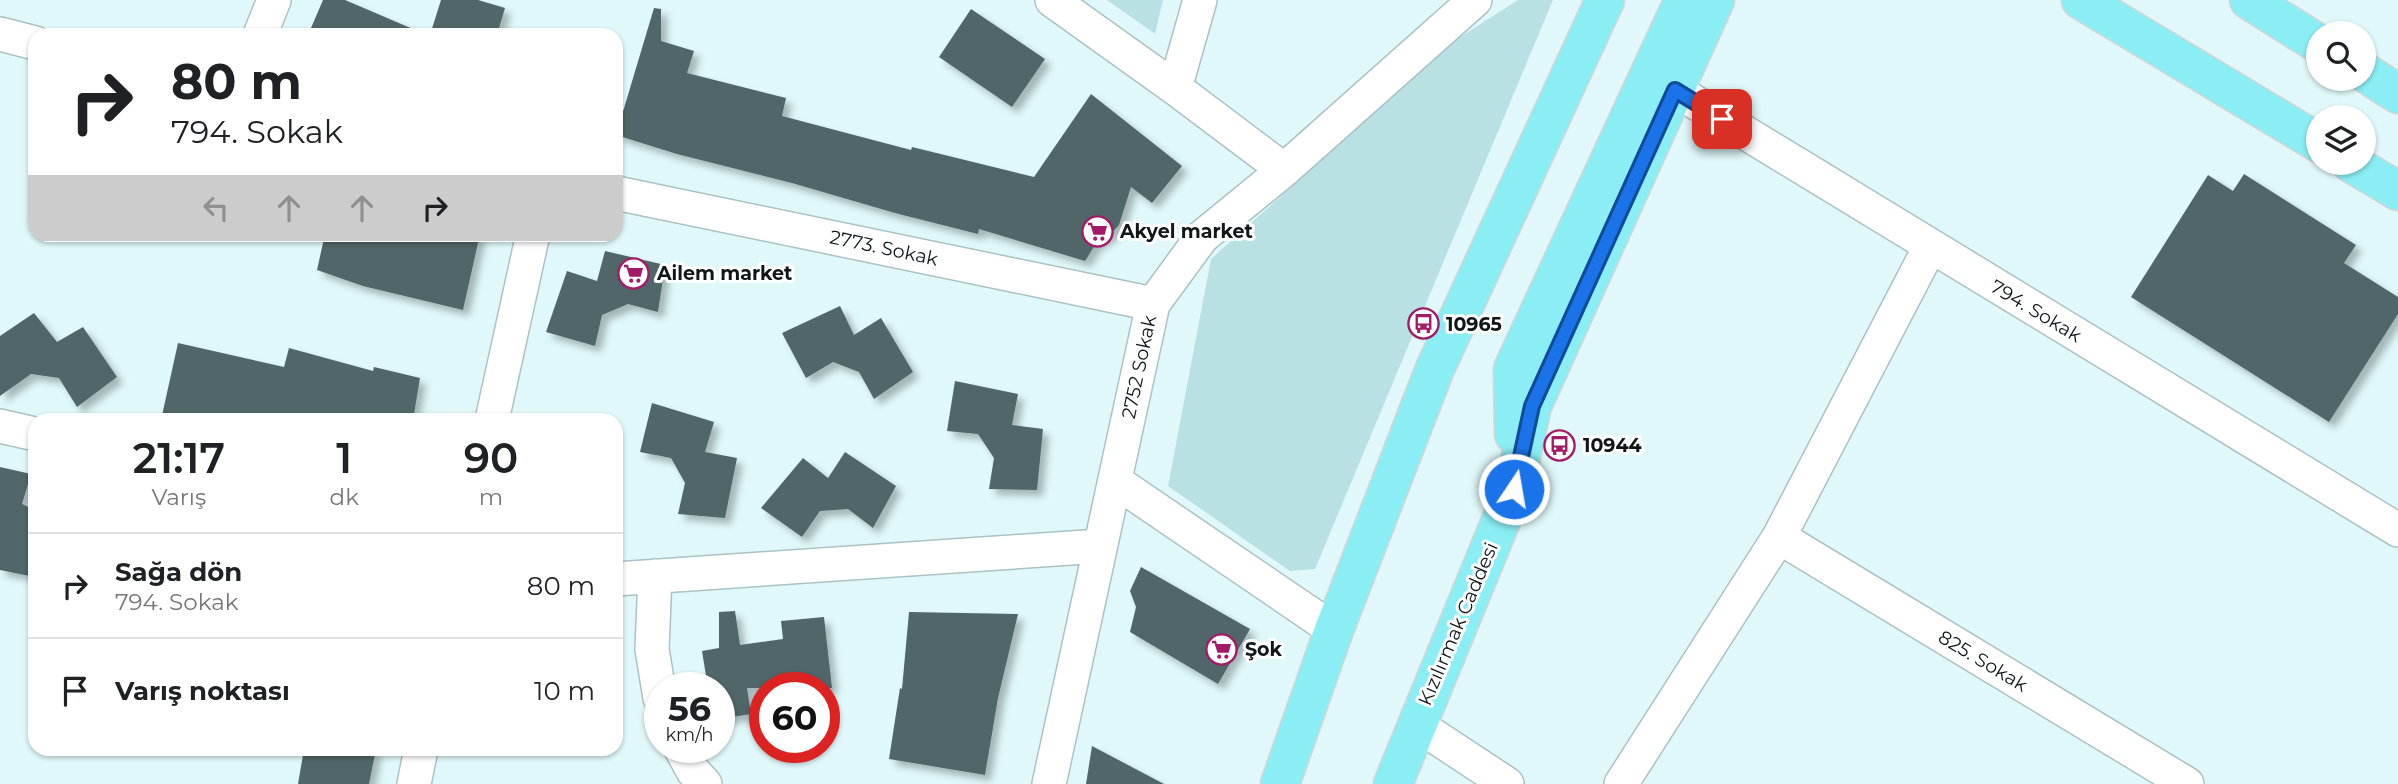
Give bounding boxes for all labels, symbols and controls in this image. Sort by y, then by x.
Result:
map controls [2306,21,2376,175]
button: search [2306,21,2376,91]
text: 80 m [171,52,302,111]
icon: right [56,56,147,147]
pin [1692,89,1752,149]
icon: arrive [1703,100,1741,138]
button: layers [2306,105,2376,175]
text: 794. Sokak [171,112,343,151]
icon: left [197,189,235,227]
icon: ahead [270,189,308,227]
icon: ahead [343,189,381,227]
icon: right [416,189,454,227]
supermarket icon: Akyel market [1080,214,1114,248]
place label: Akyel market [1119,220,1253,243]
street label: 2773. Sokak [828,225,941,271]
supermarket icon: Ailem market [617,256,651,290]
place label: Ailem market [656,262,792,285]
street label: 794. Sokak [1986,275,2086,347]
bus stop icon: 10965 [1406,307,1440,341]
street label: 2752 Sokak [1117,312,1161,421]
place label: 10965 [1446,313,1502,336]
bus stop icon: 10944 [1543,428,1577,462]
text: 21:17 [133,432,225,484]
text: 1 [336,432,352,484]
text: 90 [464,432,518,484]
place label: 10944 [1583,434,1642,457]
position arrow [1477,452,1551,526]
text: Varış [151,483,206,511]
text: dk [330,483,359,511]
text: m [479,483,503,511]
street label: Kızılırmak Caddesi [1413,539,1503,709]
text: Sağa dön [115,556,242,588]
icon: right [56,567,94,605]
text: 80 m [527,570,595,602]
text: 794. Sokak [115,588,239,616]
street label: 825. Sokak [1934,625,2032,697]
supermarket icon: Şok [1205,632,1239,666]
place label: Şok [1245,638,1283,661]
icon: arrive [56,672,94,710]
speed limit sign: 60 [749,672,840,763]
text: Varış noktası [115,675,290,707]
text: 10 m [534,675,595,707]
text: 56 [668,687,711,730]
text: km/h [665,724,714,746]

